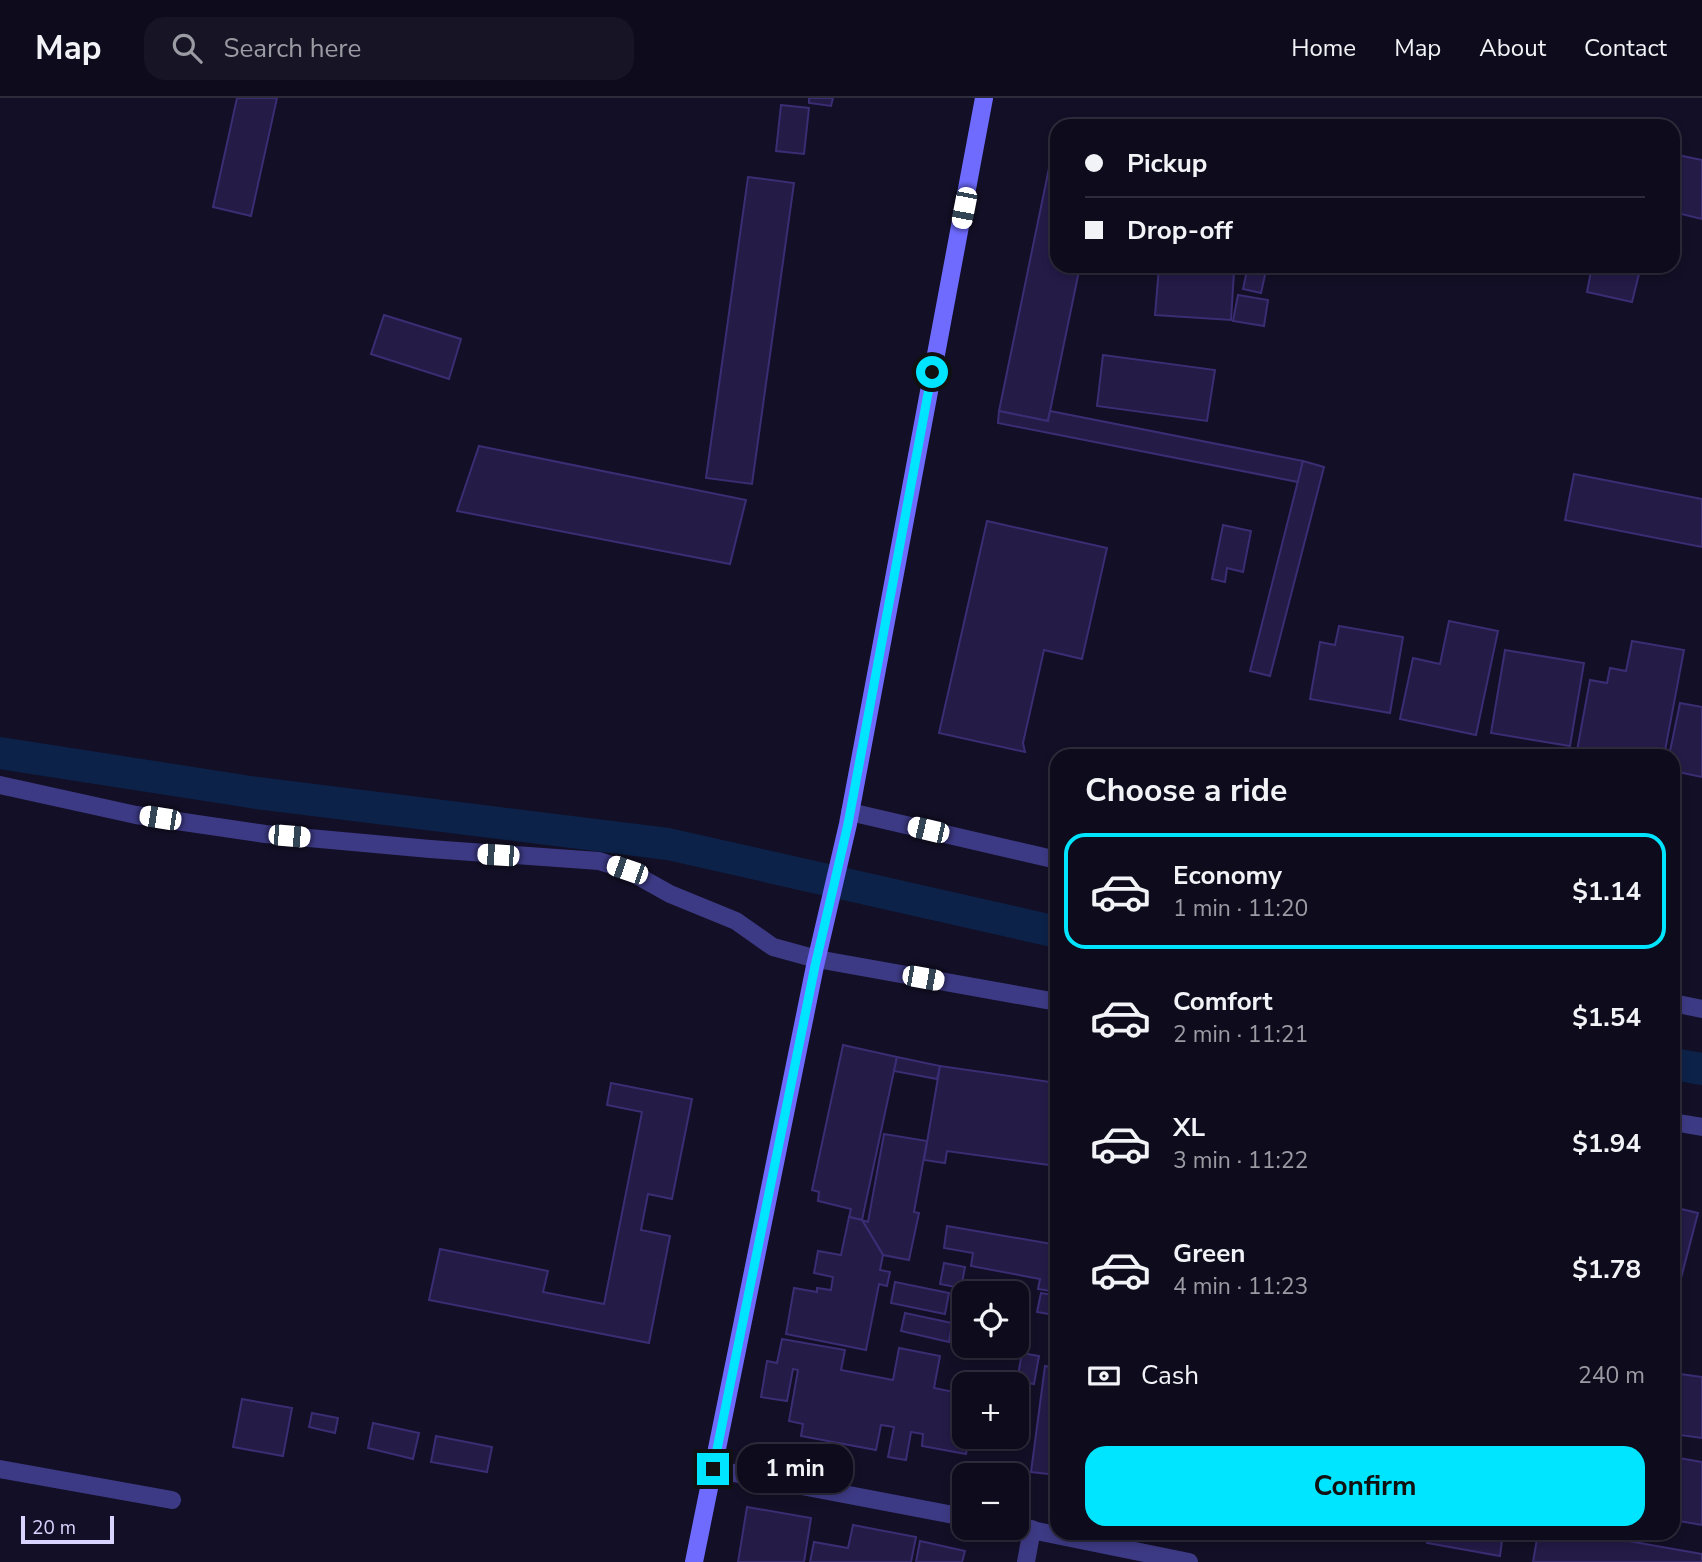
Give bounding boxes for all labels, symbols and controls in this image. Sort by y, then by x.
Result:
search box [144,17,634,80]
text: Map [35,26,102,71]
icon: search [168,29,206,67]
text: Search here [224,31,361,66]
text: Home [1291,32,1356,64]
text: Map [1394,32,1441,64]
text: About [1479,32,1546,64]
text: Contact [1584,32,1667,64]
text: Pickup [1127,146,1207,181]
car [950,185,979,231]
text: Drop-off [1127,213,1233,248]
route start [916,356,948,388]
text: Choose a ride [1085,769,1287,812]
car [138,804,183,832]
car [906,815,951,845]
car [268,824,311,848]
car [477,843,520,867]
car [604,853,651,887]
text: Economy [1173,858,1282,893]
icon: car [1089,860,1152,923]
text: $1.14 [1572,874,1641,909]
text: 1 min · 11:20 [1173,893,1308,924]
car [901,964,946,992]
text: Comfort [1173,984,1273,1019]
icon: car [1089,986,1152,1049]
text: $1.54 [1572,1000,1641,1035]
text: 2 min · 11:21 [1173,1019,1308,1050]
text: XL [1173,1110,1205,1145]
icon: car [1089,1112,1152,1175]
text: $1.94 [1572,1126,1641,1161]
text: 3 min · 11:22 [1173,1145,1308,1176]
text: Green [1173,1236,1246,1271]
icon: car [1089,1238,1152,1301]
text: $1.78 [1572,1252,1641,1287]
text: 4 min · 11:23 [1173,1271,1308,1302]
map controls [952,1281,1029,1540]
button: locate [952,1281,1029,1358]
icon: cash [1085,1357,1123,1395]
text: Cash [1141,1358,1199,1393]
text: 240 m [1578,1360,1645,1391]
button: + [952,1372,1029,1449]
callout: 1 min [738,1444,853,1494]
button: Confirm [1085,1446,1645,1526]
route end [697,1453,729,1485]
text: 1 min [765,1453,825,1484]
button: − [952,1463,1029,1540]
scale bar [21,1513,114,1545]
text: 20 m [32,1515,76,1541]

